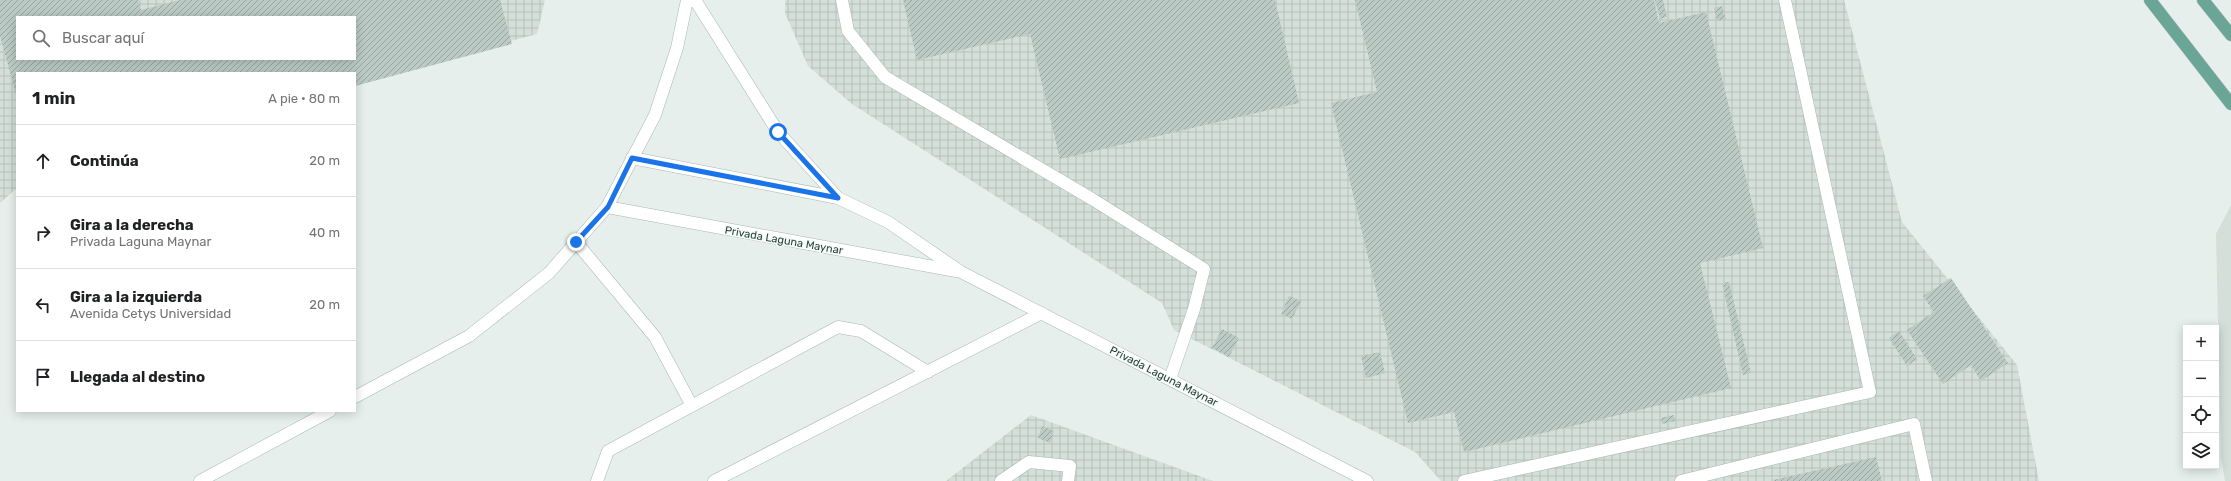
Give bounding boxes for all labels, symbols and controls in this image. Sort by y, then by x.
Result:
search box [16,16,356,60]
icon: search [30,27,52,49]
text: Buscar aquí [62,29,144,47]
text: 1 min [32,88,75,108]
text: A pie · 80 m [268,91,340,106]
route start [769,123,787,141]
icon: ahead [32,150,54,172]
text: Continúa [70,152,139,170]
text: 20 m [309,153,340,168]
text: Gira a la derecha [70,216,194,234]
icon: right [32,222,54,244]
street label: Privada Laguna Maynar [724,224,845,257]
text: 40 m [309,225,340,240]
route end [567,233,585,251]
text: Privada Laguna Maynar [70,234,212,249]
text: Gira a la izquierda [70,288,202,306]
icon: left [32,294,54,316]
text: 20 m [309,297,340,312]
text: Avenida Cetys Universidad [70,306,231,321]
map controls [2183,325,2219,469]
button: + [2183,325,2219,361]
street label: Privada Laguna Maynar [1107,343,1221,410]
button: − [2183,361,2219,397]
icon: arrive [32,366,54,388]
text: Llegada al destino [70,368,205,386]
button: locate [2183,397,2219,433]
button: layers [2183,433,2219,469]

